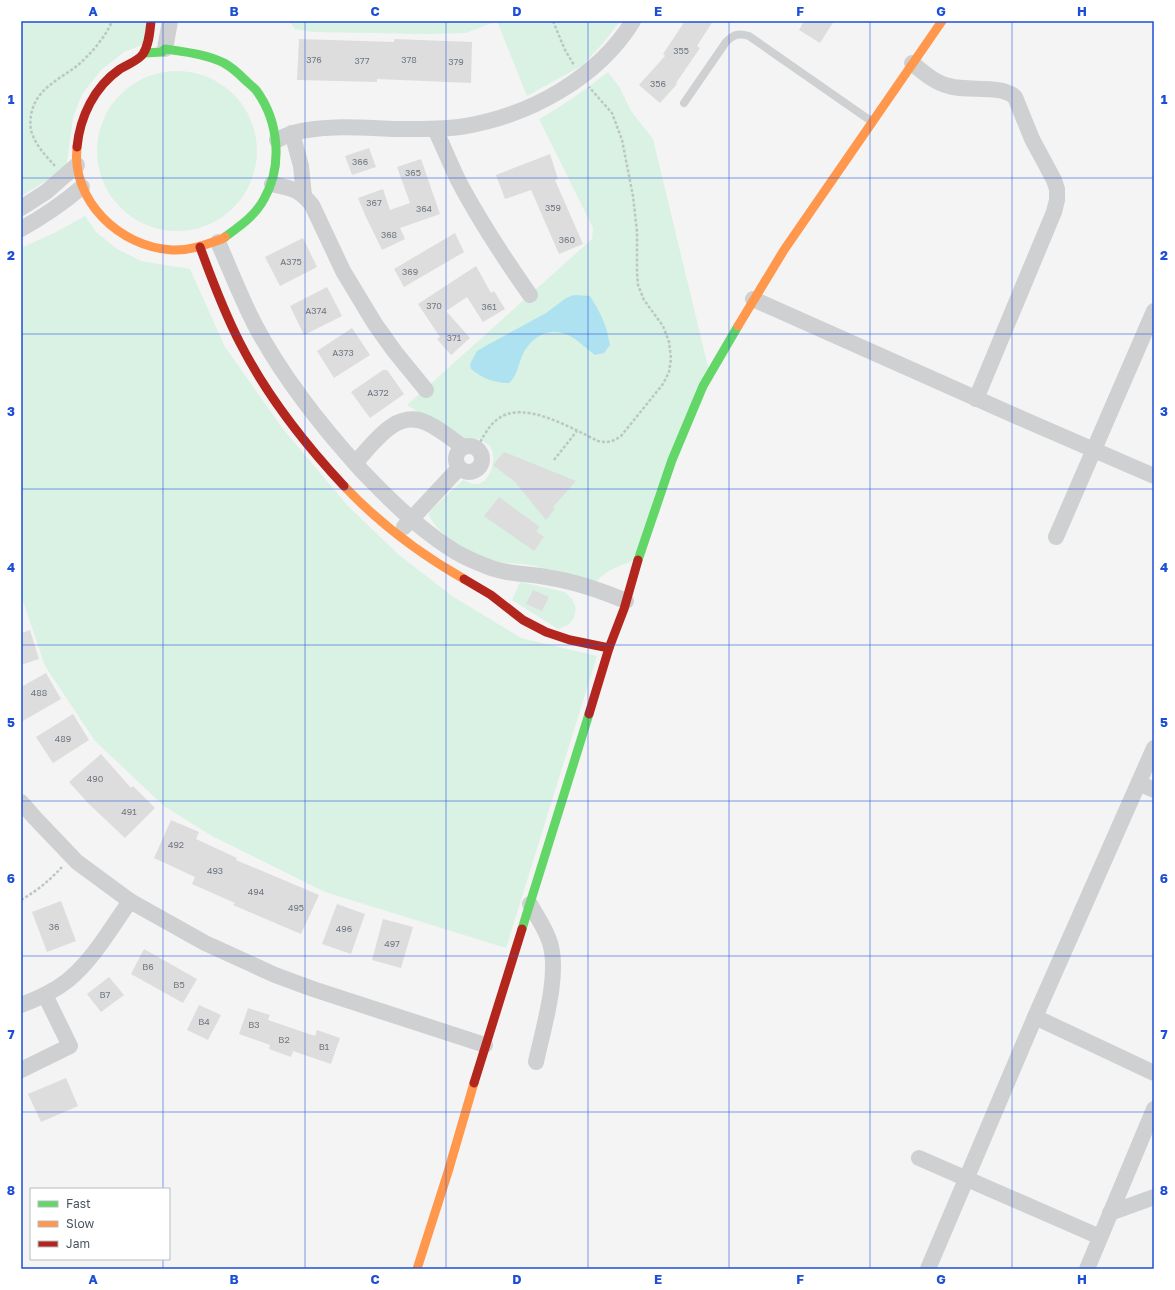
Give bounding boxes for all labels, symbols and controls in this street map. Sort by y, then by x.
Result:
text: A [88,3,98,19]
text: B [229,3,239,19]
text: C [370,3,380,19]
text: D [512,3,522,19]
text: E [654,3,662,19]
text: F [796,3,804,19]
text: G [936,3,946,19]
text: H [1077,3,1087,19]
house number: 355 [673,45,689,56]
house number: 376 [306,54,322,65]
house number: 378 [401,54,417,65]
house number: 377 [355,55,370,66]
house number: 379 [448,56,464,67]
house number: 356 [650,78,666,89]
text: 1 [8,91,15,107]
text: 1 [1161,91,1168,107]
house number: 366 [352,156,368,167]
house number: 365 [405,167,421,178]
house number: 367 [366,197,382,208]
house number: 359 [545,202,561,213]
house number: 364 [416,203,433,214]
house number: 368 [381,229,397,240]
house number: 360 [559,234,576,245]
text: 2 [7,247,15,263]
text: 2 [1160,247,1168,263]
house number: A375 [280,256,302,267]
house number: 369 [402,266,418,277]
house number: 370 [426,300,442,311]
house number: 361 [481,301,497,312]
house number: A374 [305,305,327,316]
house number: 371 [447,332,462,343]
house number: A373 [332,347,354,358]
house number: A372 [367,387,389,398]
text: 3 [7,403,15,419]
text: 3 [1160,403,1168,419]
text: 4 [7,559,15,575]
text: 4 [1160,559,1168,575]
house number: 488 [31,687,47,698]
text: 5 [7,714,15,730]
text: 5 [1160,714,1168,730]
house number: 489 [55,733,71,744]
house number: 490 [87,773,104,784]
house number: 491 [121,806,137,817]
house number: 492 [168,839,184,850]
house number: 493 [207,865,223,876]
text: 6 [7,870,15,886]
text: 6 [1160,870,1168,886]
house number: 494 [248,886,265,897]
house number: 495 [288,902,304,913]
house number: 36 [49,921,59,932]
house number: 496 [336,923,352,934]
house number: 497 [384,938,400,949]
house number: B6 [142,961,154,972]
house number: B5 [173,979,185,990]
house number: B7 [100,989,111,1000]
house number: B4 [198,1016,210,1027]
house number: B3 [248,1019,260,1030]
text: 7 [7,1026,15,1042]
text: 7 [1160,1026,1168,1042]
house number: B2 [278,1034,290,1045]
house number: B1 [319,1041,330,1052]
text: 8 [7,1182,15,1198]
text: 8 [1160,1182,1168,1198]
legend [30,1188,170,1260]
text: Fast [66,1196,91,1211]
text: Slow [66,1216,94,1231]
text: Jam [66,1236,90,1251]
text: A [88,1271,98,1287]
text: B [229,1271,239,1287]
text: C [370,1271,380,1287]
text: D [512,1271,522,1287]
text: E [654,1271,662,1287]
text: F [796,1271,804,1287]
text: G [936,1271,946,1287]
text: H [1077,1271,1087,1287]

